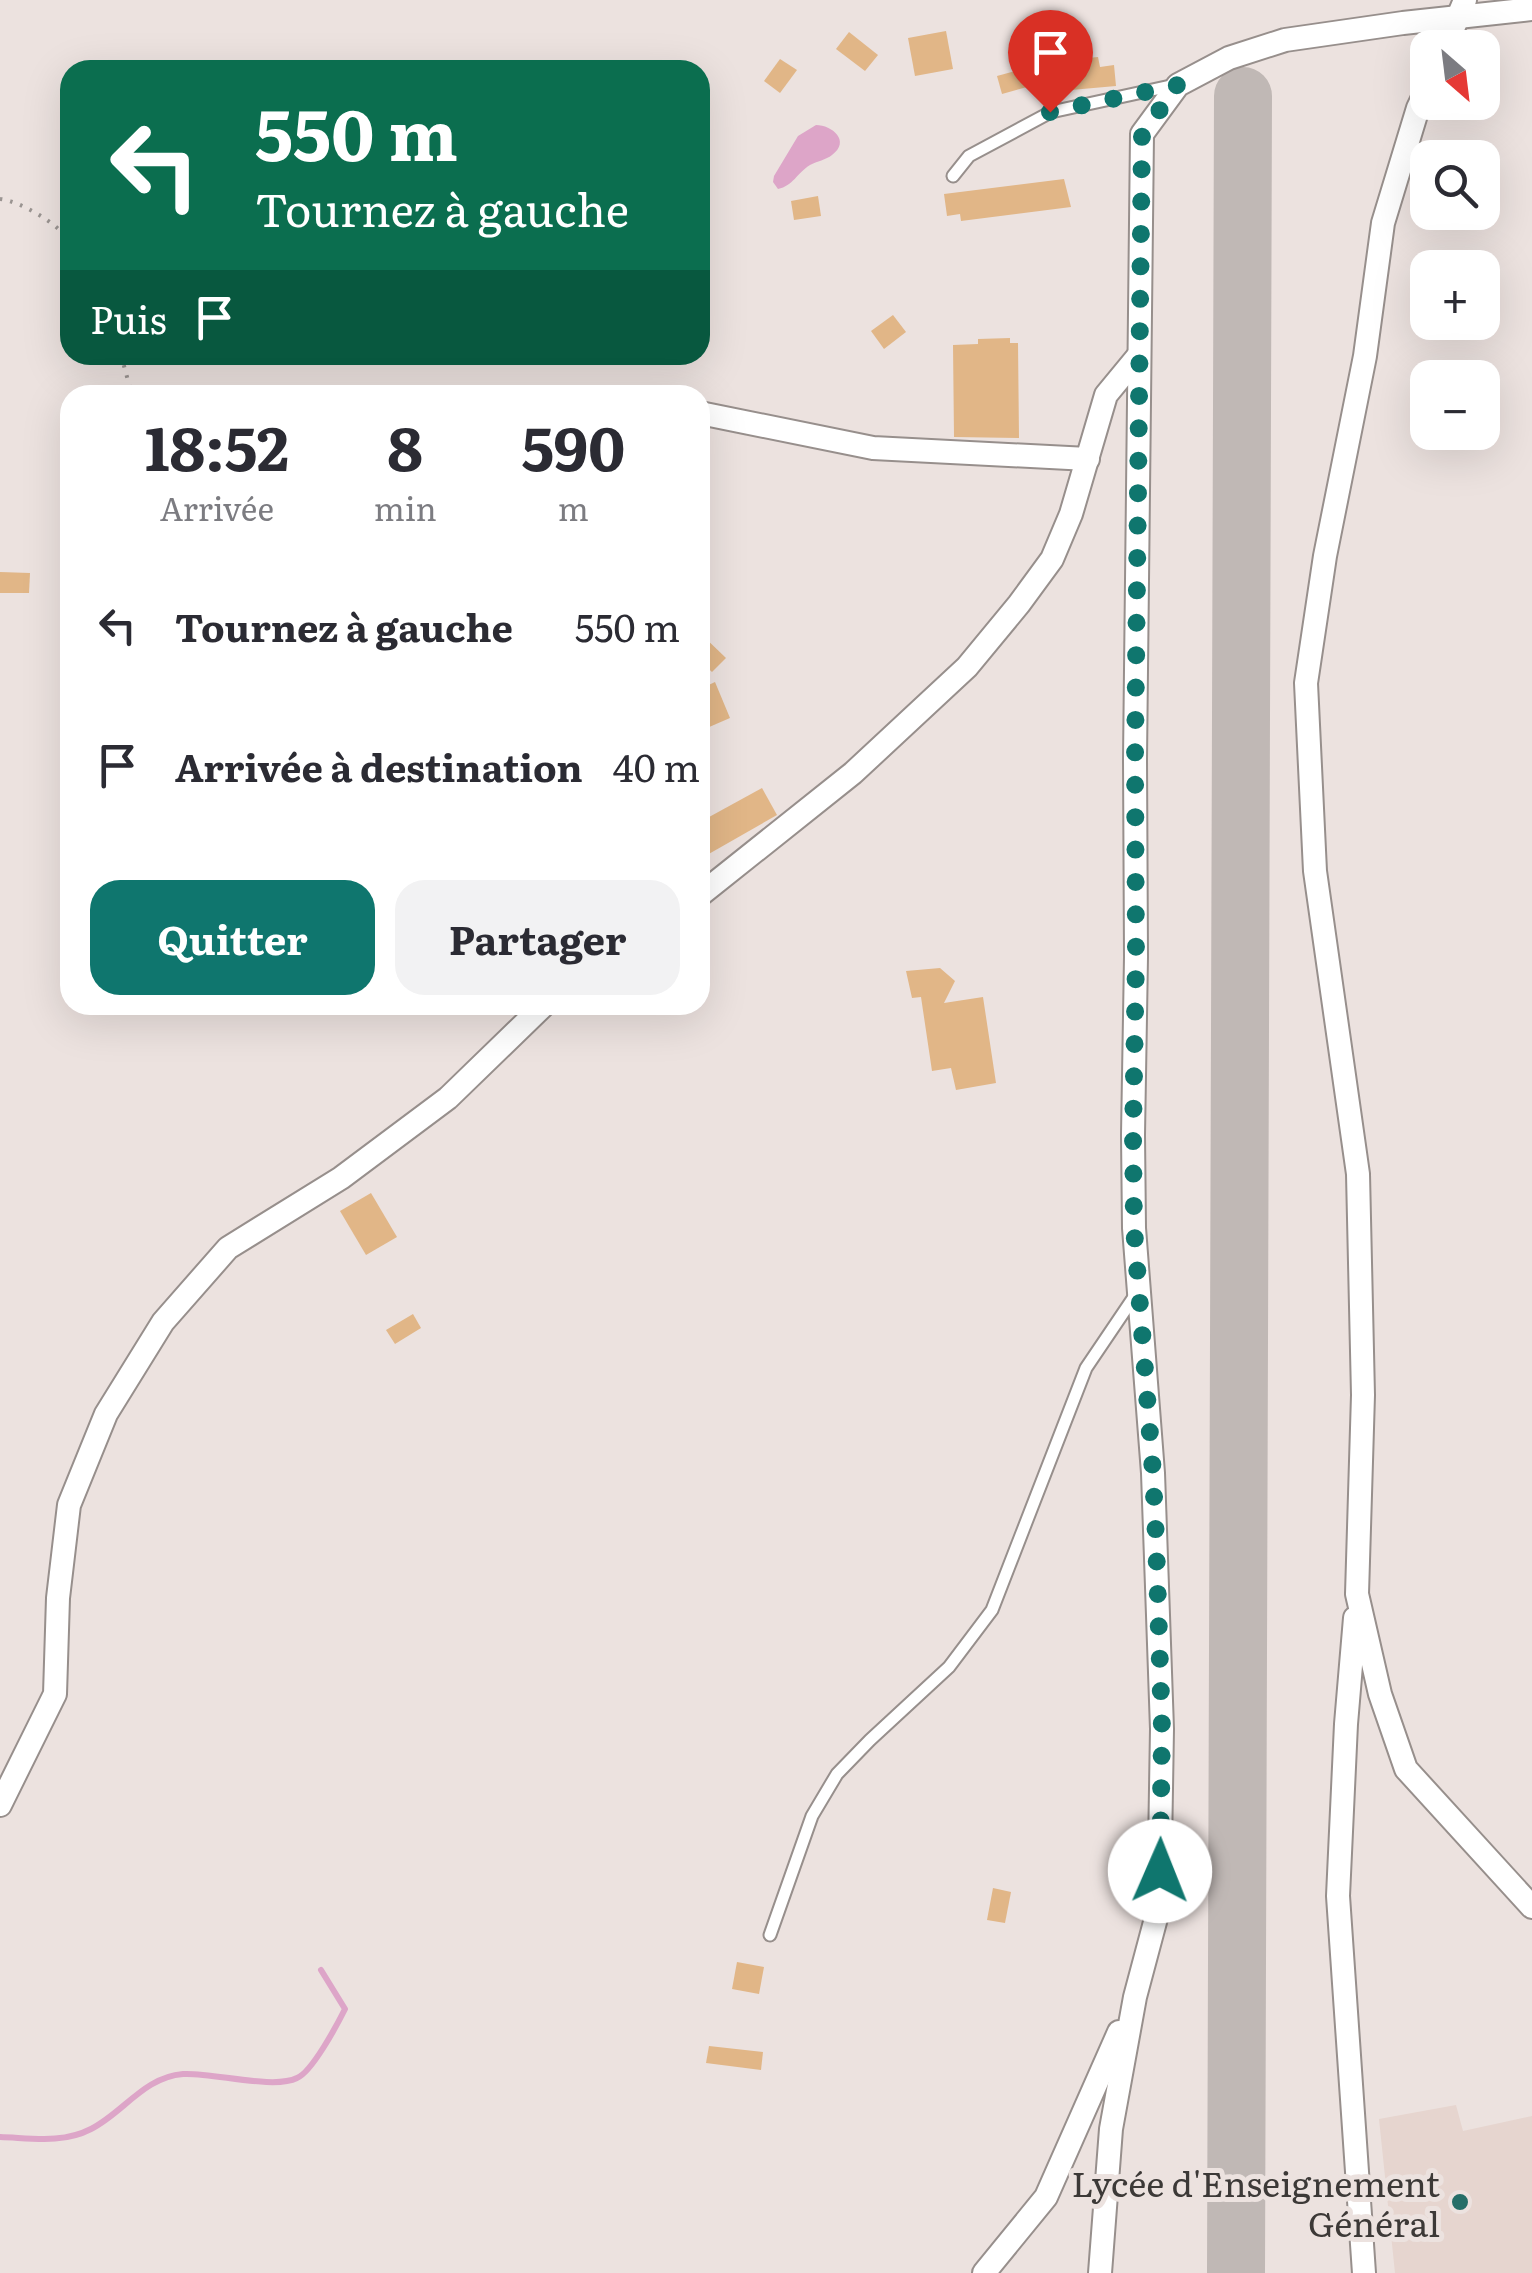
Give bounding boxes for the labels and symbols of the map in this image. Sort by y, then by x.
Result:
pin [1008,10,1093,113]
north arrow [1410,30,1500,120]
position arrow [1108,1819,1212,1923]
place label: Lycée d'Enseignement Général [1072,2156,1440,2248]
marker: Lycée d'Enseignement Général [1449,2191,1471,2213]

